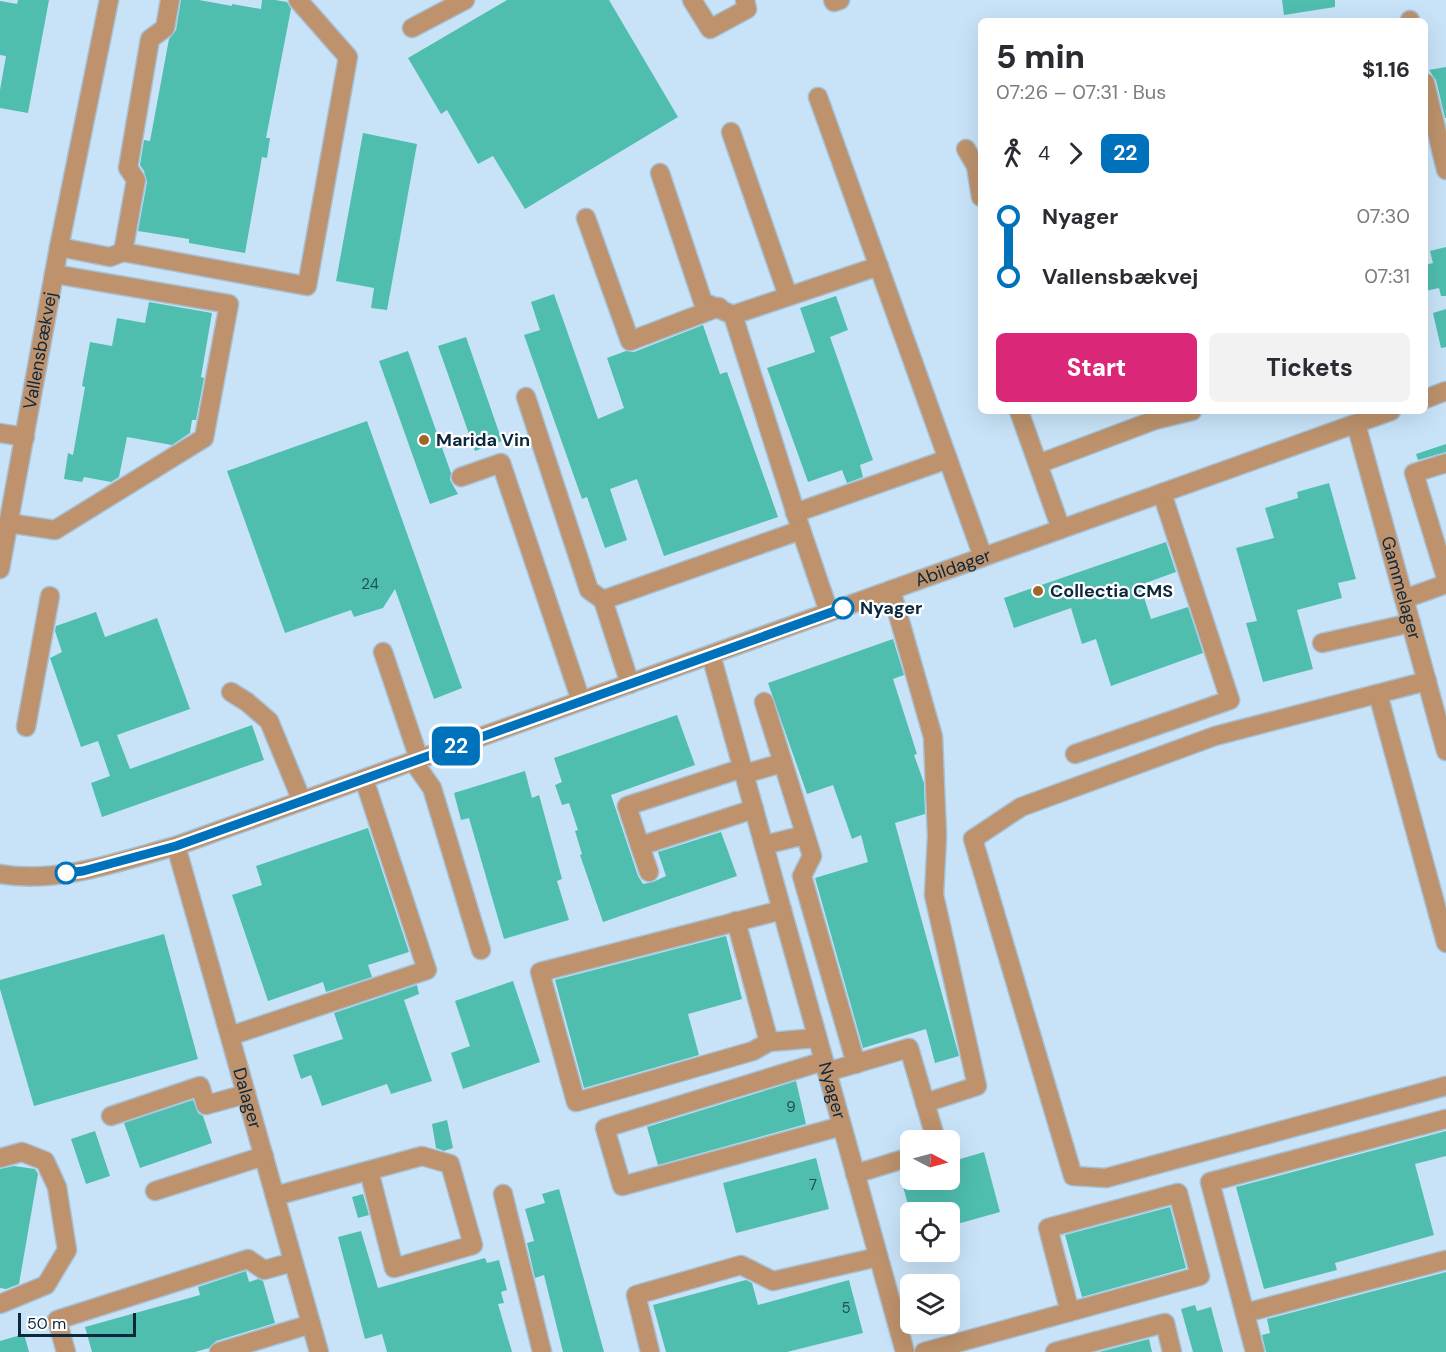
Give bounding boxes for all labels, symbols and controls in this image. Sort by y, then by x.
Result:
text: 5 min [996,35,1085,78]
text: $1.16 [1362,55,1410,84]
text: 07:26 – 07:31 · Bus [996,79,1166,105]
icon: walk [996,137,1029,170]
icon: forward [1059,137,1092,170]
text: 22 [1113,139,1137,167]
text: 4 [1038,140,1050,166]
text: Nyager [1042,202,1118,231]
text: 07:30 [1356,203,1410,229]
text: Vallensbækvej [1042,262,1198,291]
text: 07:31 [1364,263,1410,289]
street label: Vallensbækvej [17,290,63,411]
button: Start [996,333,1197,402]
button: Tickets [1209,333,1410,402]
place label: Marida Vin [436,428,530,452]
marker: Marida Vin [417,433,431,447]
street label: Gammelager [1375,534,1427,643]
street label: Abildager [912,543,995,592]
house number: 24 [361,574,379,594]
place label: Collectia CMS [1050,579,1173,603]
marker: Collectia CMS [1031,584,1045,598]
place label: Nyager [860,596,922,620]
marker: Nyager [832,597,854,619]
line badge: 22 [429,726,483,766]
text: 22 [444,732,468,760]
unlabelled marker [55,862,77,884]
street label: Nyager [813,1059,852,1122]
street label: Dalager [227,1065,267,1132]
house number: 9 [786,1097,796,1117]
north arrow [900,1130,960,1190]
map controls [900,1130,960,1334]
house number: 7 [809,1175,817,1195]
button: locate [900,1202,960,1262]
button: layers [900,1274,960,1334]
house number: 5 [841,1298,851,1318]
scale bar [18,1310,136,1338]
text: 50 m [27,1313,66,1334]

